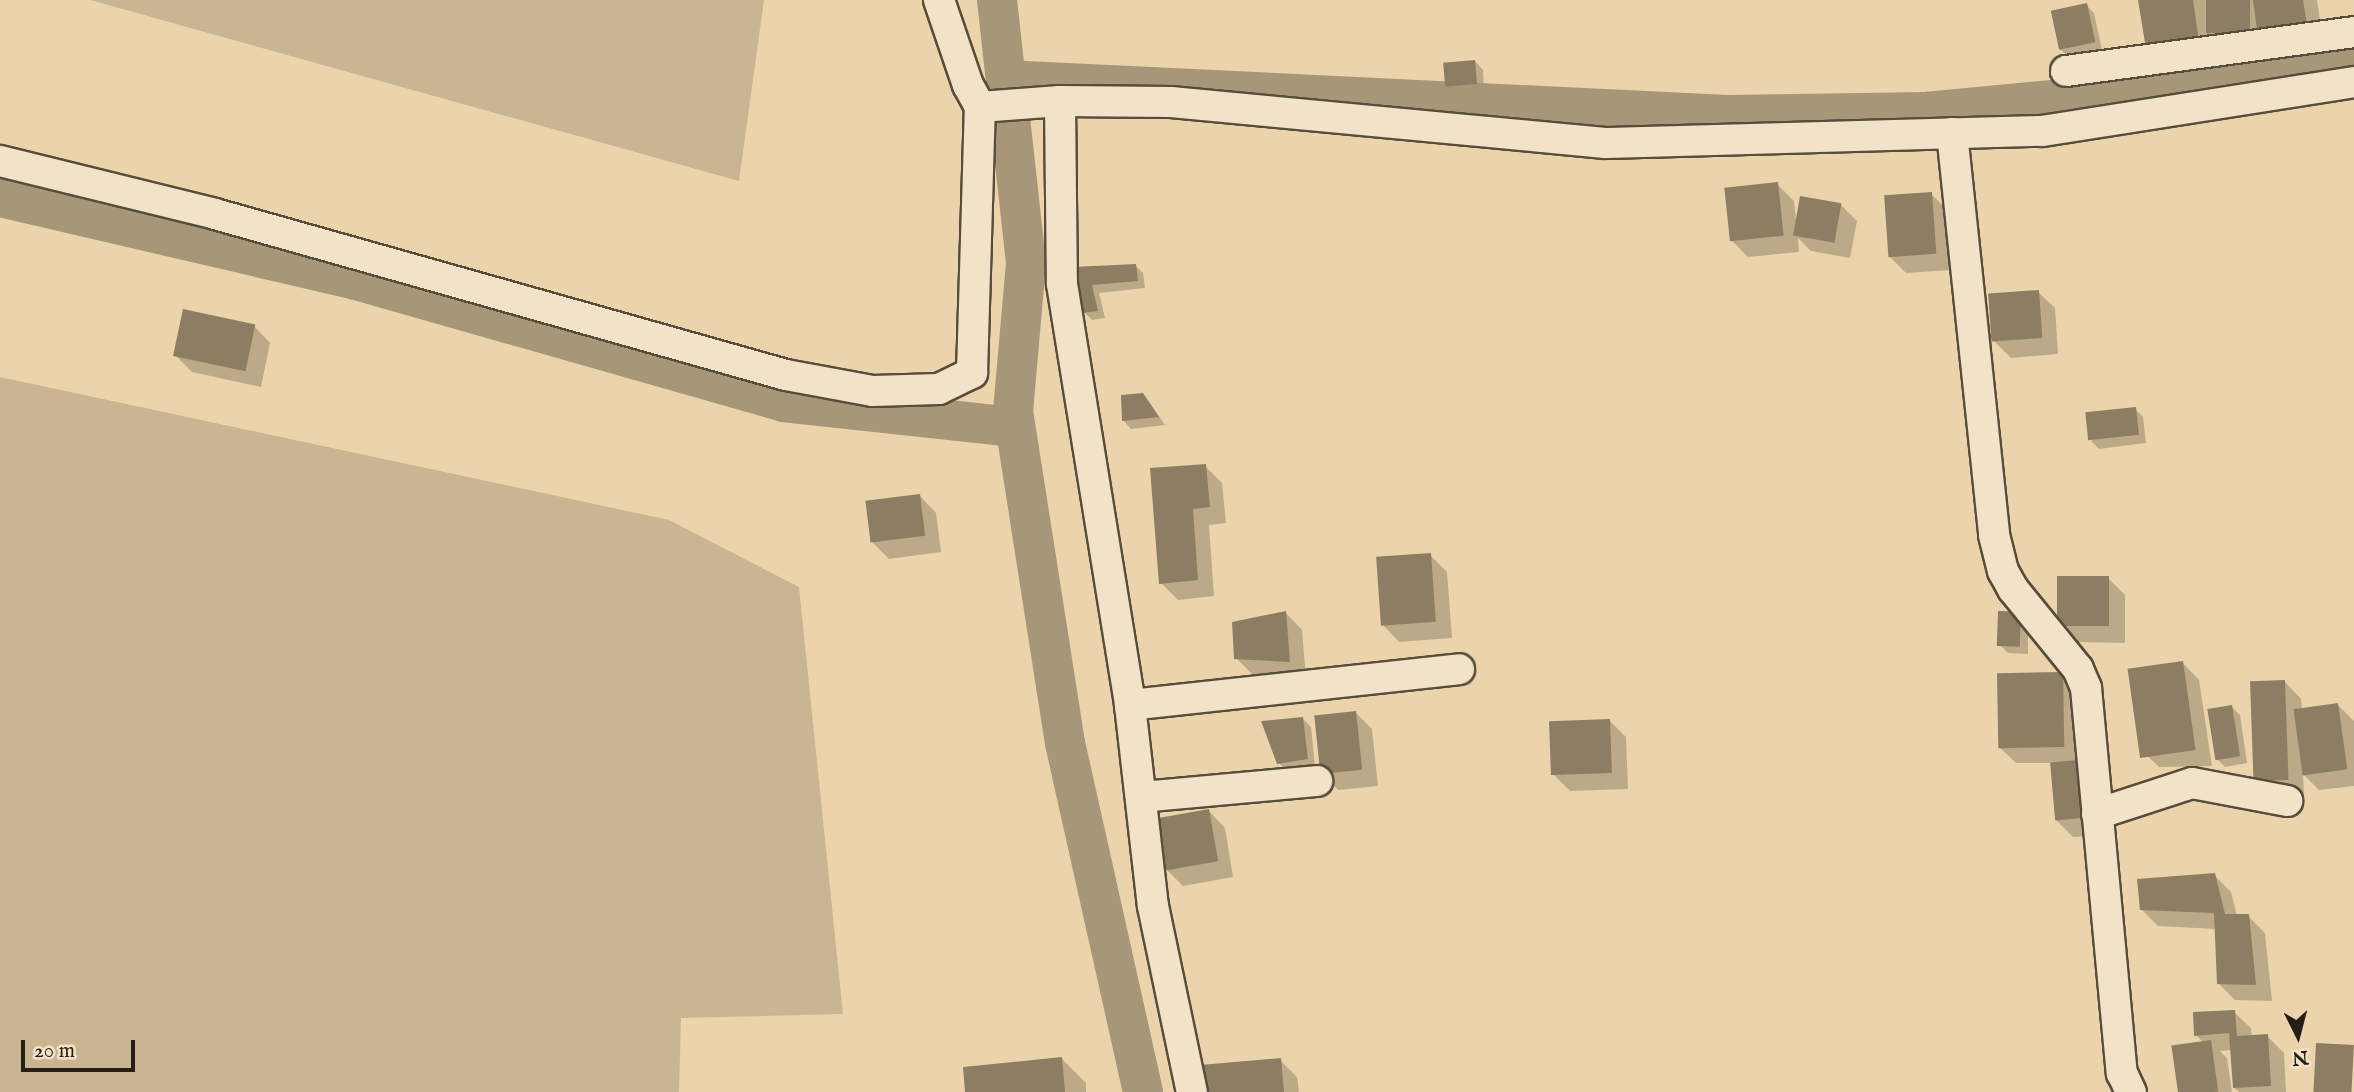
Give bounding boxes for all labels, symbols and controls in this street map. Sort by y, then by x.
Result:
north arrow [2263,1001,2333,1071]
scale bar [24,1026,138,1070]
text: 20 m [34,1038,75,1065]
text: N [2291,1044,2310,1070]

